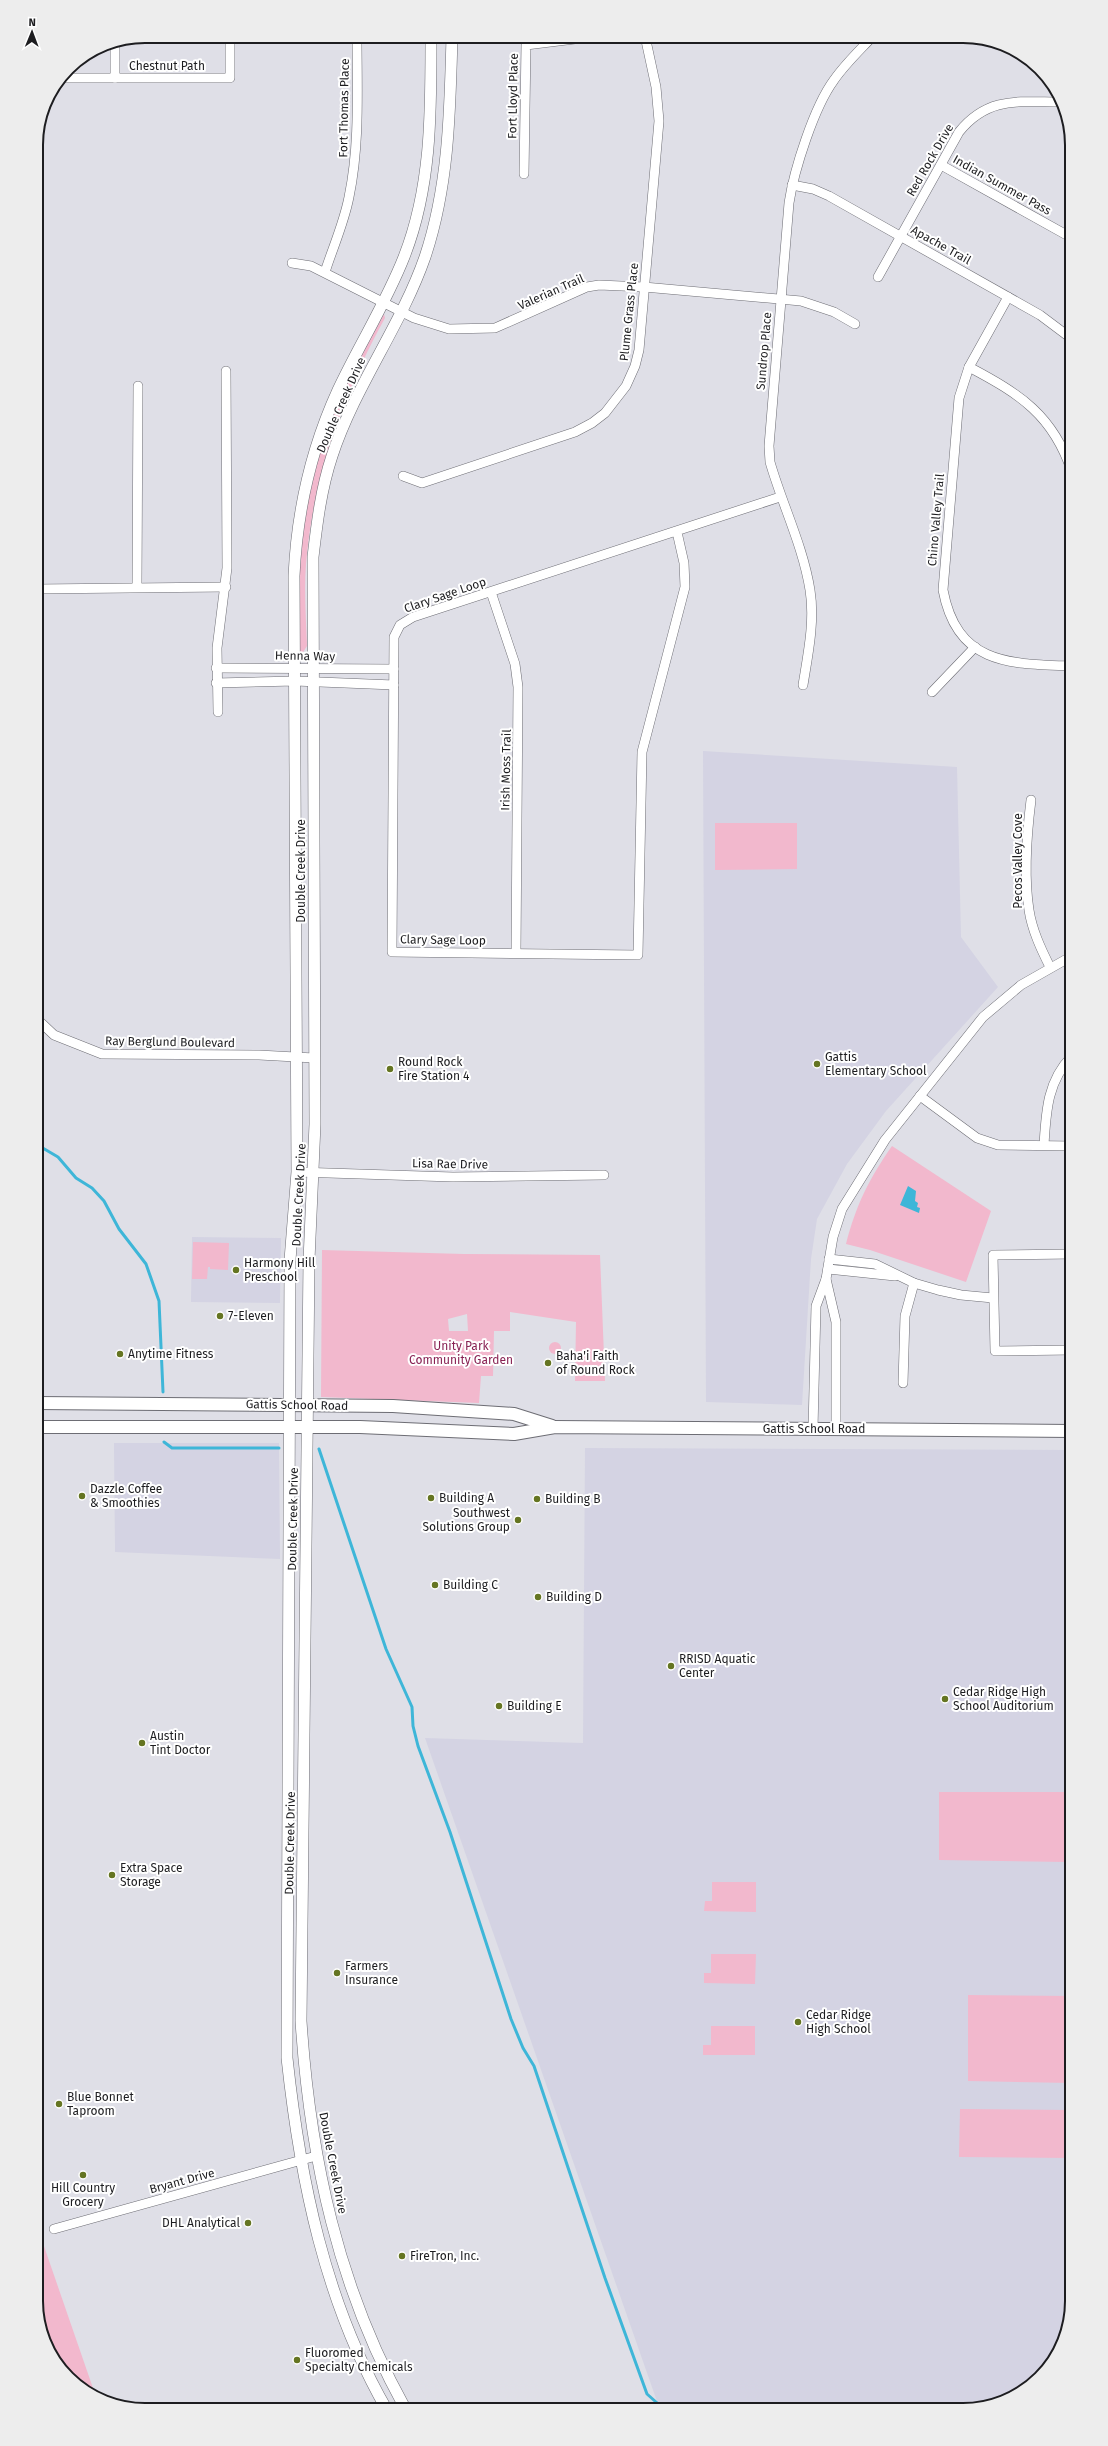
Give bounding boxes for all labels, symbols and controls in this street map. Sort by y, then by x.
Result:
north arrow [12,12,52,52]
text: N [28,16,36,29]
street label: Fort Lloyd Place [505,53,521,139]
street label: Fort Thomas Place [336,58,352,158]
street label: Chestnut Path [129,59,205,73]
street label: Red Rock Drive [904,121,956,199]
street label: Indian Summer Pass [950,152,1054,218]
street label: Apache Trail [909,223,974,267]
street label: Plume Grass Place [617,262,641,362]
street label: Valerian Trail [516,271,587,313]
street label: Sundrop Place [754,311,774,391]
street label: Double Creek Drive [314,355,368,455]
street label: Chino Valley Trail [925,473,947,567]
street label: Clary Sage Loop [402,574,488,616]
street label: Henna Way [275,648,335,664]
street label: Irish Moss Trail [498,729,514,811]
street label: Pecos Valley Cove [1011,813,1025,909]
street label: Double Creek Drive [294,819,308,923]
street label: Clary Sage Loop [400,932,486,948]
street label: Ray Berglund Boulevard [105,1034,235,1050]
place label: Gattis Elementary School [825,1050,927,1078]
place label: Round Rock Fire Station 4 [398,1055,470,1083]
marker: Gattis Elementary School [812,1059,822,1069]
marker: Round Rock Fire Station 4 [385,1064,395,1074]
street label: Double Creek Drive [289,1143,309,1247]
street label: Lisa Rae Drive [412,1156,488,1172]
place label: Harmony Hill Preschool [244,1256,316,1284]
marker: Harmony Hill Preschool [231,1265,241,1275]
place label: 7-Eleven [228,1309,274,1323]
marker: 7-Eleven [215,1311,225,1321]
park label: Unity Park Community Garden [409,1339,513,1367]
place label: Anytime Fitness [128,1347,214,1361]
marker: Anytime Fitness [115,1349,125,1359]
place label: Baha'i Faith of Round Rock [556,1349,635,1377]
marker: Baha'i Faith of Round Rock [543,1358,553,1368]
street label: Gattis School Road [246,1397,348,1413]
street label: Gattis School Road [763,1422,865,1436]
street label: Double Creek Drive [285,1467,301,1571]
place label: Dazzle Coffee & Smoothies [90,1482,162,1510]
marker: Dazzle Coffee & Smoothies [77,1491,87,1501]
place label: Building A [439,1491,494,1505]
place label: Building B [545,1492,600,1506]
marker: Building A [426,1493,436,1503]
marker: Building B [532,1494,542,1504]
place label: Southwest Solutions Group [422,1506,511,1534]
marker: Southwest Solutions Group [513,1515,523,1525]
place label: Building C [443,1578,498,1592]
marker: Building C [430,1580,440,1590]
place label: Building D [546,1590,602,1604]
marker: Building D [533,1592,543,1602]
place label: RRISD Aquatic Center [679,1652,756,1680]
marker: RRISD Aquatic Center [666,1661,676,1671]
place label: Cedar Ridge High School Auditorium [953,1685,1054,1713]
marker: Cedar Ridge High School Auditorium [940,1694,950,1704]
place label: Building E [507,1699,562,1713]
marker: Building E [494,1701,504,1711]
place label: Austin Tint Doctor [150,1729,211,1757]
marker: Austin Tint Doctor [137,1738,147,1748]
street label: Double Creek Drive [282,1791,298,1895]
place label: Extra Space Storage [120,1861,183,1889]
marker: Extra Space Storage [107,1870,117,1880]
place label: Farmers Insurance [345,1959,398,1987]
marker: Farmers Insurance [332,1968,342,1978]
place label: Cedar Ridge High School [806,2008,871,2036]
marker: Cedar Ridge High School [793,2017,803,2027]
place label: Blue Bonnet Taproom [67,2090,134,2118]
marker: Blue Bonnet Taproom [54,2099,64,2109]
street label: Double Creek Drive [316,2111,350,2215]
street label: Bryant Drive [148,2166,216,2196]
marker: Hill Country Grocery [78,2170,88,2180]
place label: Hill Country Grocery [51,2181,115,2209]
place label: DHL Analytical [162,2216,240,2230]
marker: DHL Analytical [243,2218,253,2228]
place label: FireTron, Inc. [410,2249,479,2263]
marker: FireTron, Inc. [397,2251,407,2261]
place label: Fluoromed Specialty Chemicals [305,2346,413,2374]
marker: Fluoromed Specialty Chemicals [292,2355,302,2365]

